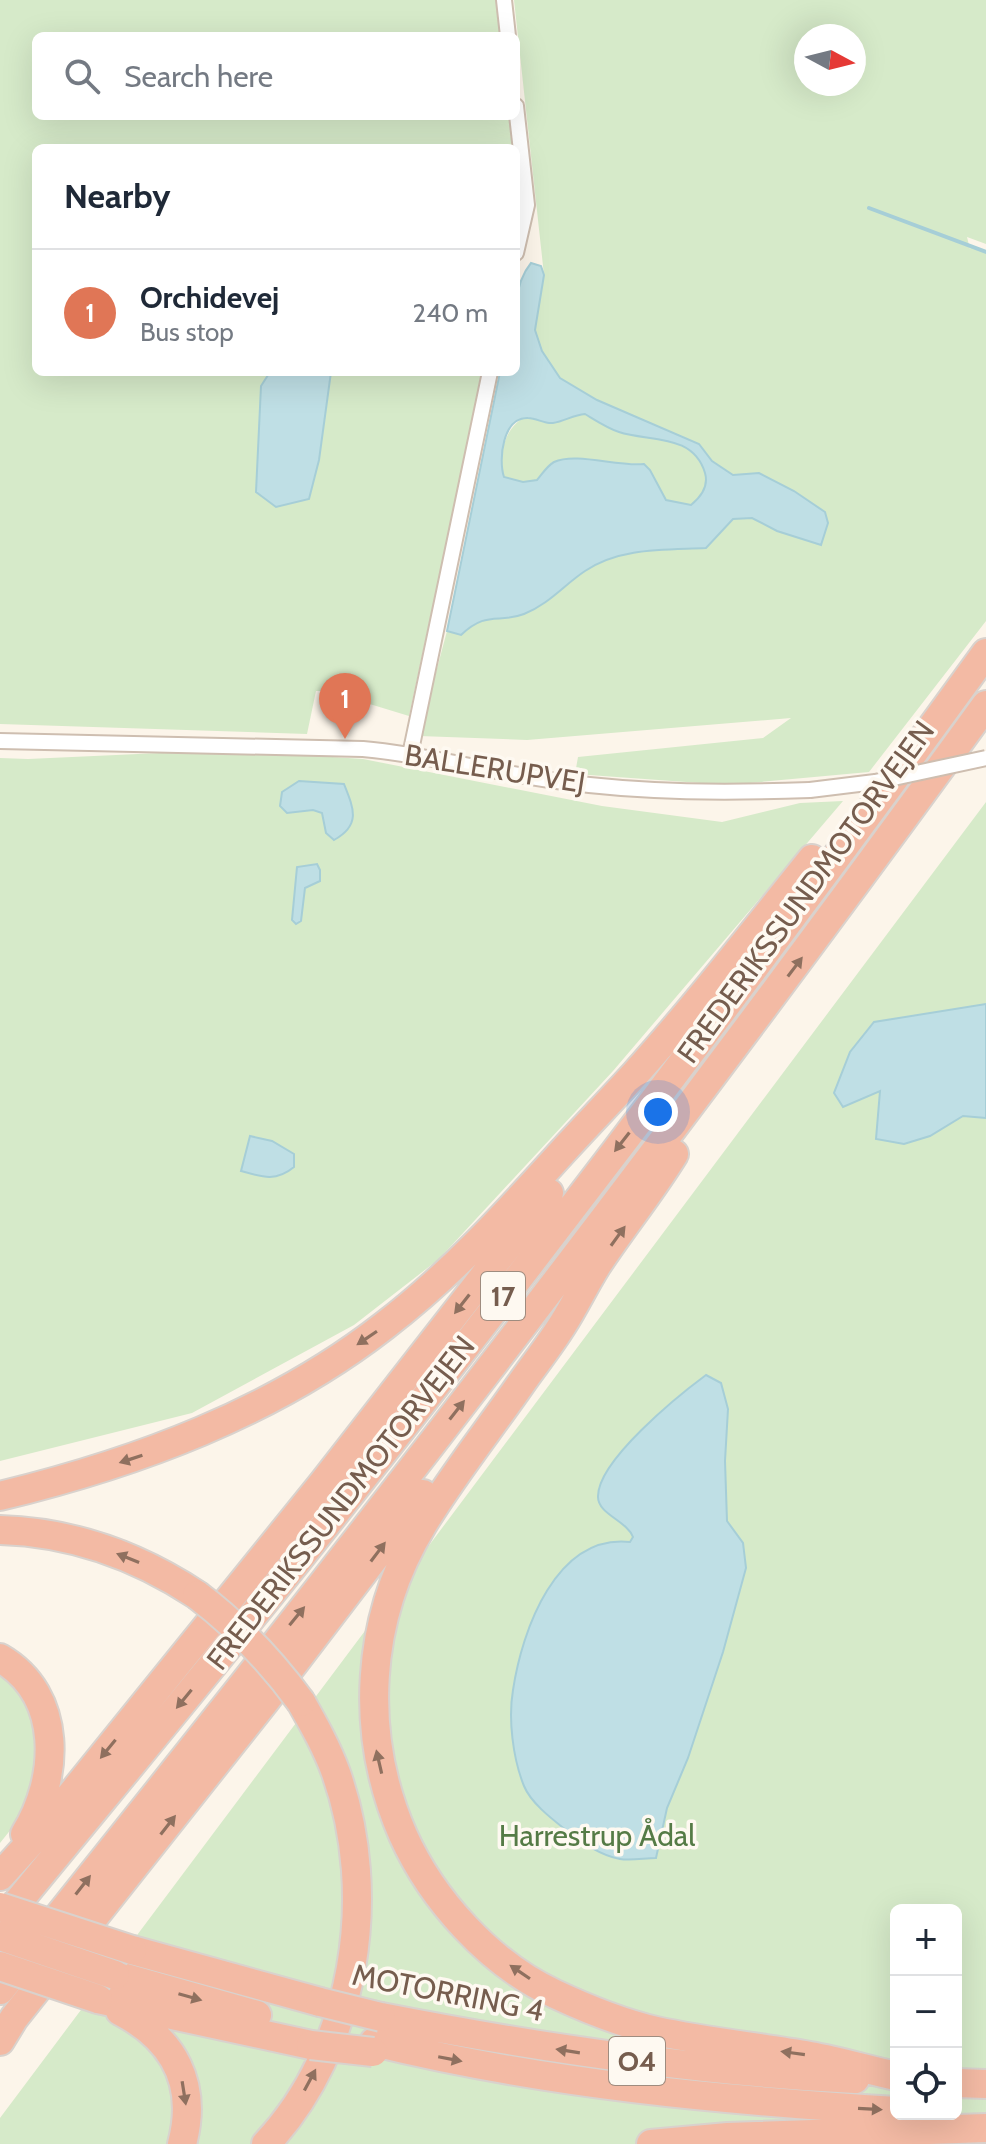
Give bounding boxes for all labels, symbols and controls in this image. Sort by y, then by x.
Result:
north arrow [794,24,866,96]
search box [32,32,520,120]
icon: search [60,54,104,98]
text: Search here [124,58,273,95]
text: Nearby [64,175,171,217]
text: Orchidevej [140,279,279,316]
text: 1 [85,297,95,329]
text: 240 m [413,297,488,329]
text: Bus stop [140,316,234,348]
pin: 1 [319,673,371,739]
street label: FREDERIKSSUNDMOTORVEJEN [669,713,942,1070]
street label: BALLERUPVEJ [402,736,588,801]
one-way arrow [787,957,803,978]
your location [638,1092,678,1132]
one-way arrow [614,1132,630,1152]
one-way arrow [610,1226,626,1246]
road number: 17 [481,1272,525,1320]
one-way arrow [454,1294,470,1314]
street label: FREDERIKSSUNDMOTORVEJEN [199,1328,483,1677]
one-way arrow [357,1330,378,1345]
one-way arrow [449,1400,465,1421]
one-way arrow [118,1453,142,1465]
one-way arrow [370,1542,386,1563]
one-way arrow [116,1551,140,1564]
one-way arrow [289,1606,305,1626]
one-way arrow [176,1689,193,1709]
one-way arrow [101,1739,117,1759]
one-way arrow [372,1749,385,1774]
one-way arrow [159,1815,176,1835]
park label: Harrestrup Ådal [499,1817,695,1854]
one-way arrow [74,1875,91,1895]
map controls [890,1904,962,2120]
button: + [890,1904,962,1976]
street label: MOTORRING 4 [349,1956,547,2029]
one-way arrow [509,1965,530,1980]
button: − [890,1976,962,2048]
one-way arrow [178,1991,202,2004]
road number: O4 [609,2037,665,2085]
one-way arrow [555,2044,580,2057]
one-way arrow [780,2046,805,2059]
button: locate [890,2048,962,2120]
one-way arrow [438,2053,463,2065]
one-way arrow [303,2069,317,2091]
one-way arrow [179,2081,191,2106]
one-way arrow [858,2103,883,2116]

